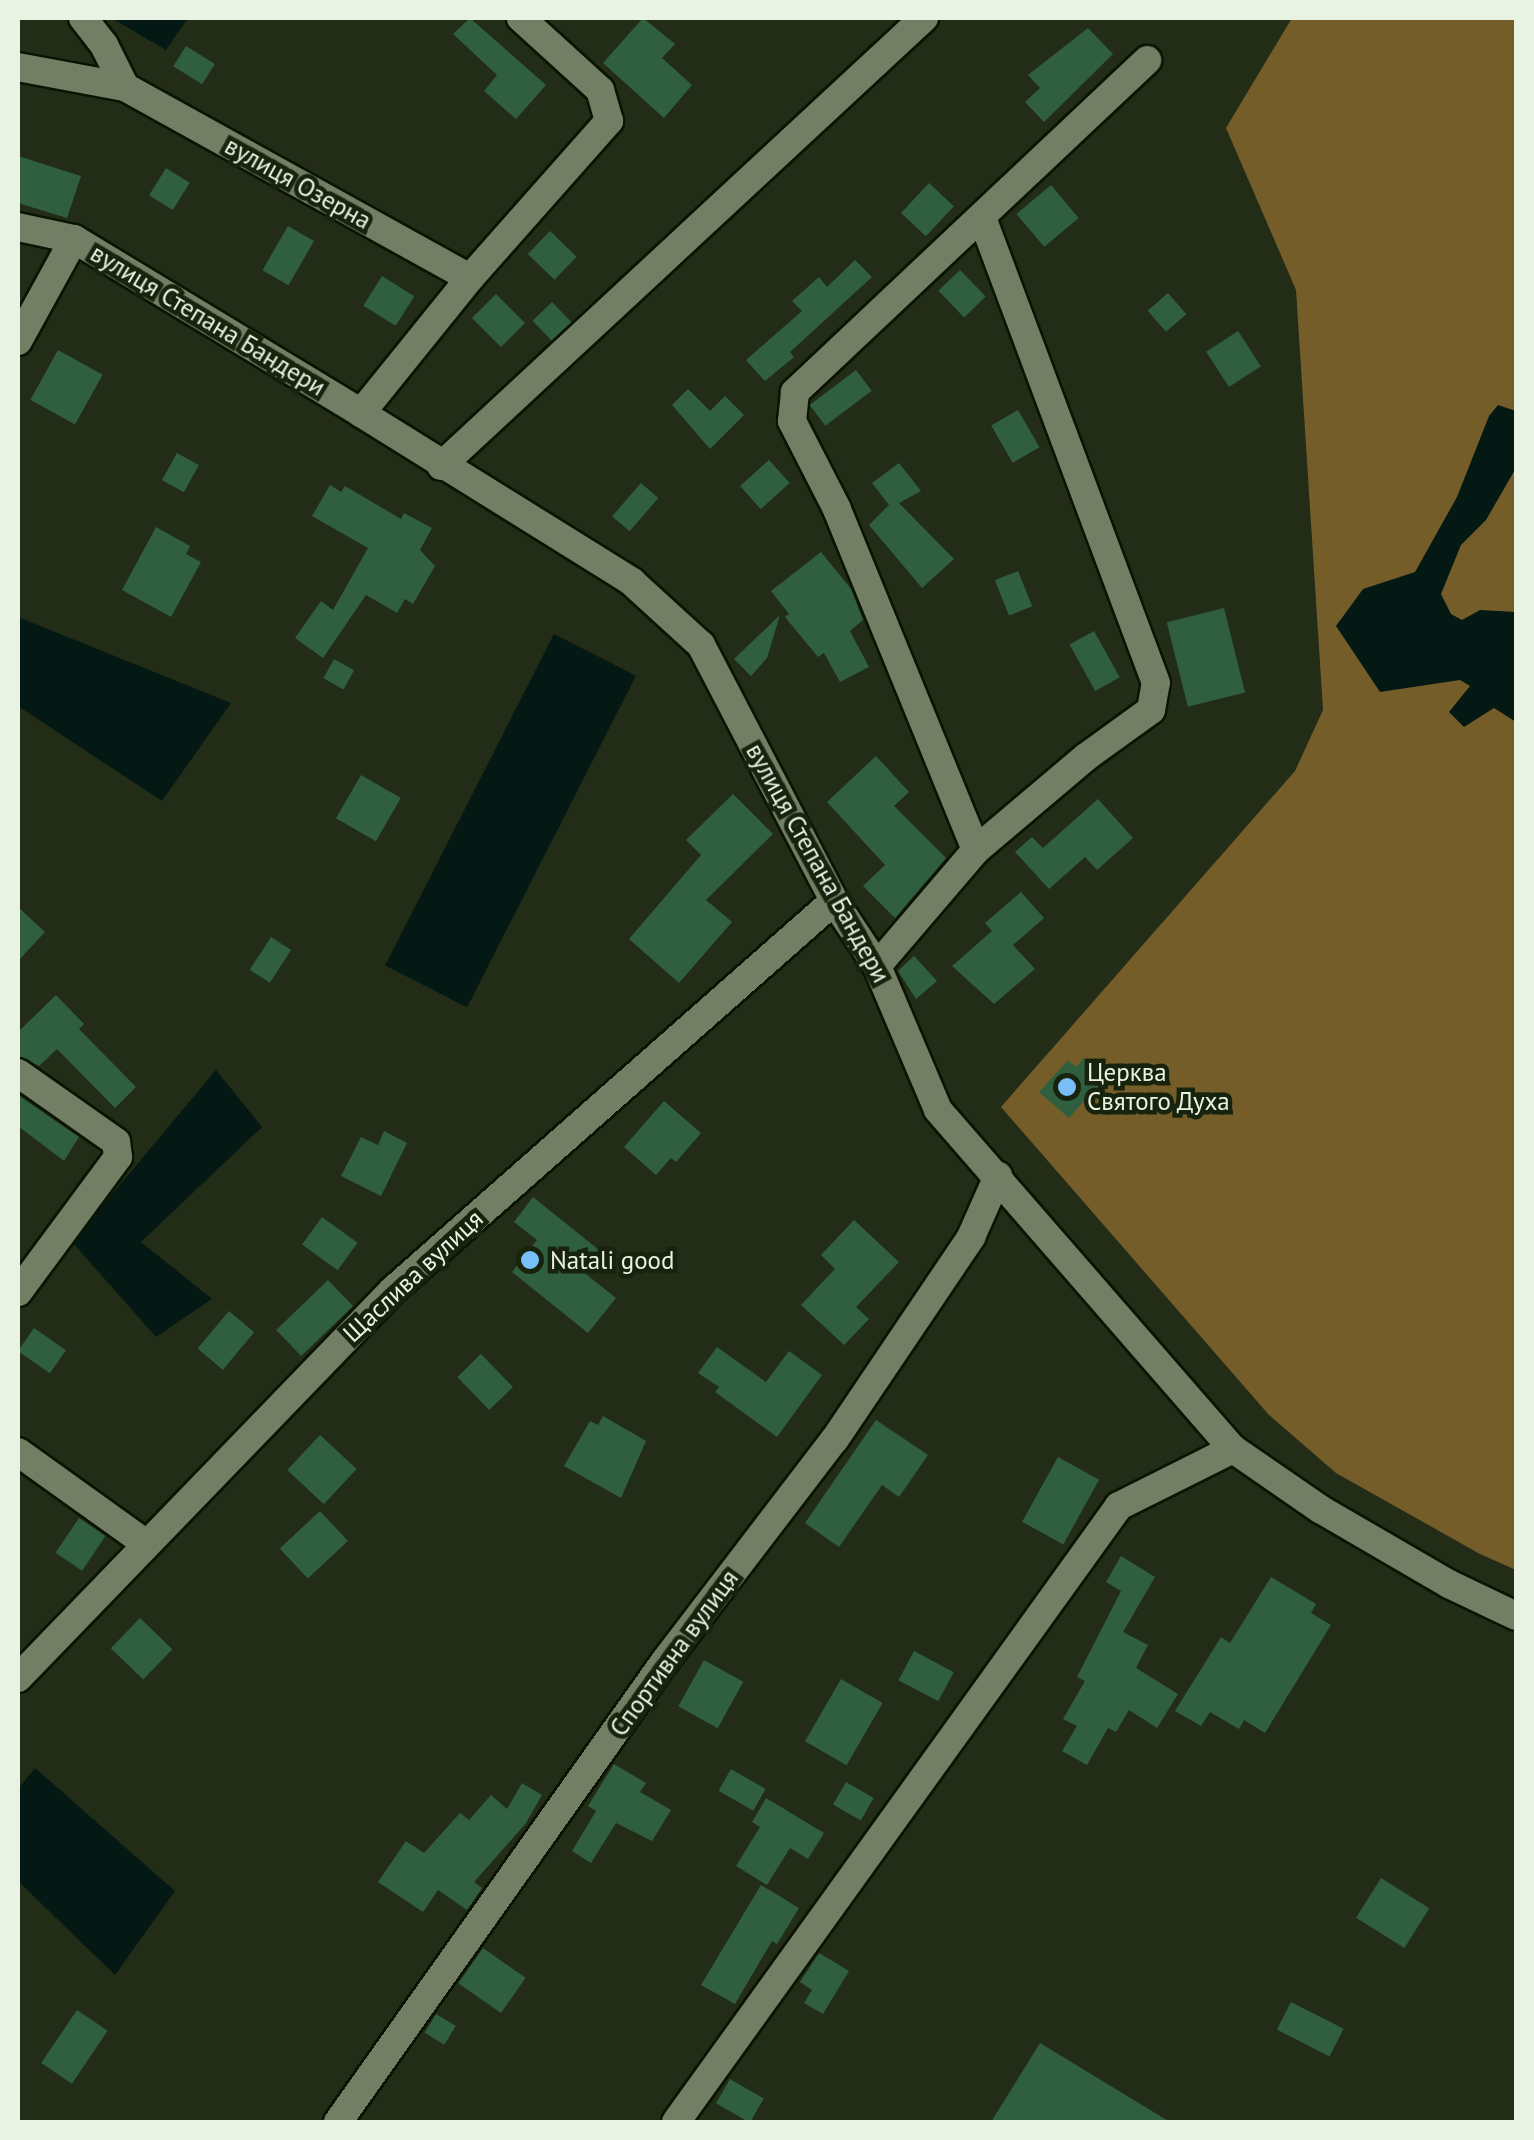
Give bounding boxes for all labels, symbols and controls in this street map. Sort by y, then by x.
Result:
street label: вулиця Озерна [220,130,376,236]
street label: вулиця Степана Бандери [85,238,331,402]
street label: вулиця Степана Бандери [740,738,896,988]
place label: Церква Святого Духа [1087,1058,1230,1117]
marker: Церква Святого Духа [1056,1076,1078,1098]
street label: Щаслива вулиця [337,1204,489,1348]
place label: Natali good [550,1245,674,1275]
marker: Natali good [519,1249,541,1271]
street label: Спортивна вулиця [604,1564,744,1742]

